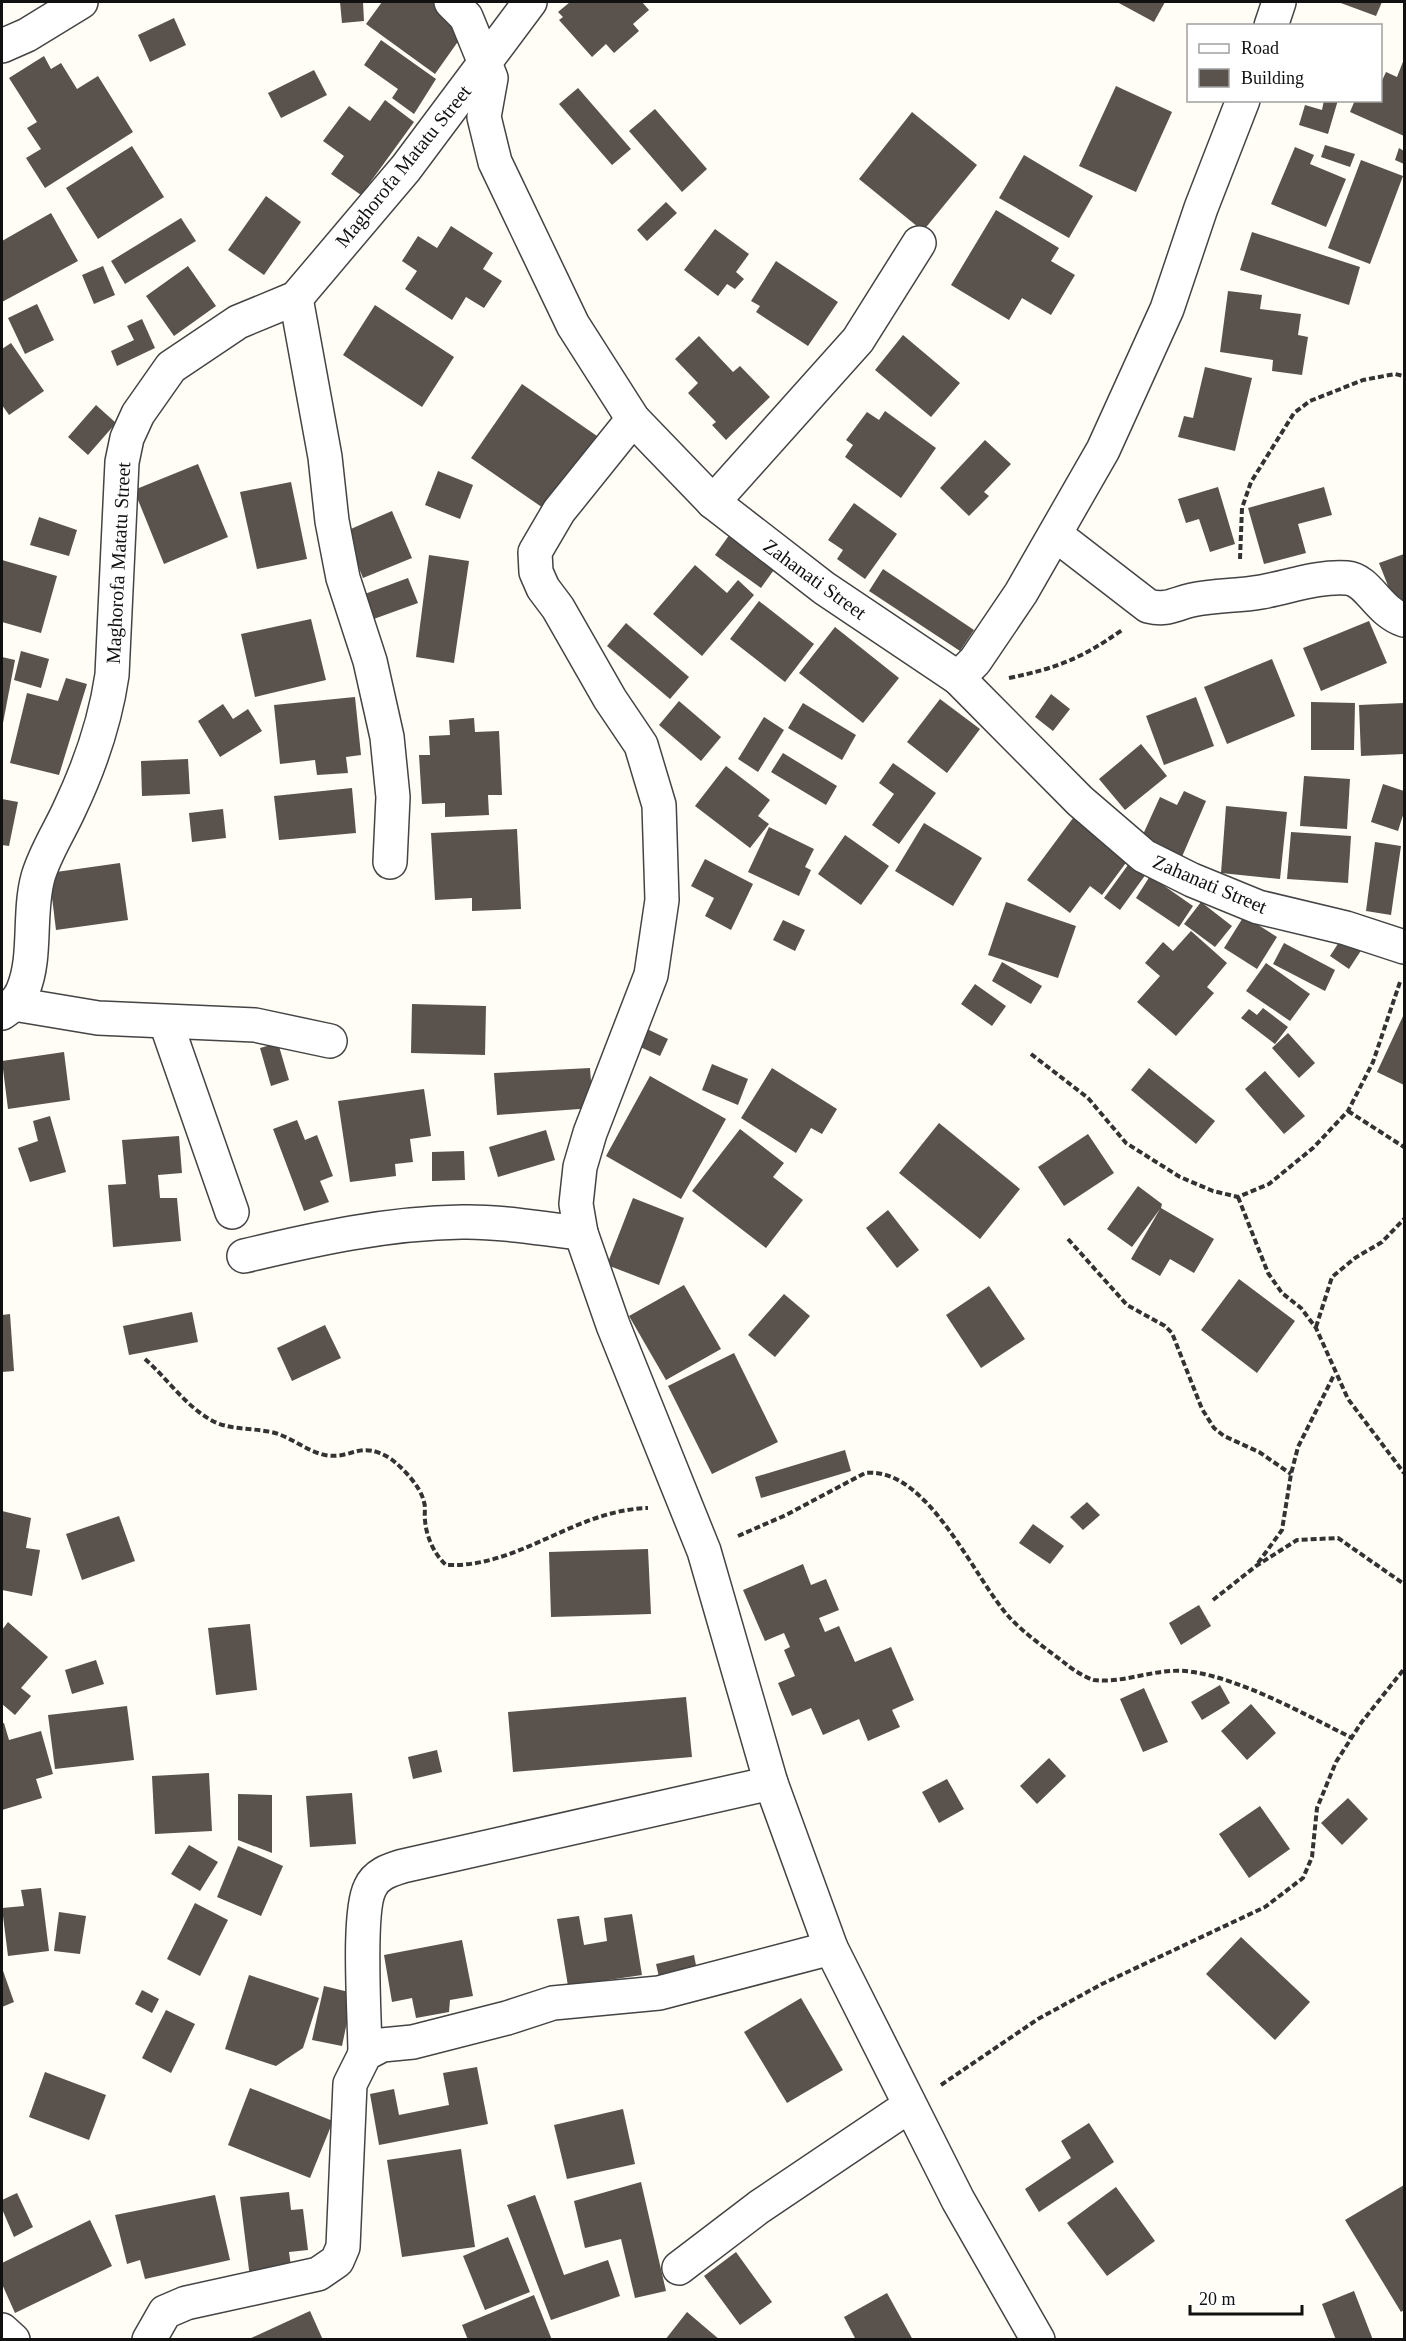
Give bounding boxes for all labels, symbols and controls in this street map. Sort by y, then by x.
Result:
legend [1187,24,1382,102]
text: Road [1241,38,1279,58]
text: Building [1241,68,1304,88]
street label: Maghorofa Matatu Street [331,80,476,252]
street label: Maghorofa Matatu Street [102,461,135,665]
street label: Zahanati Street [759,534,871,624]
street label: Zahanati Street [1150,850,1271,918]
scale bar [1190,2278,1302,2316]
text: 20 m [1199,2289,1236,2309]

